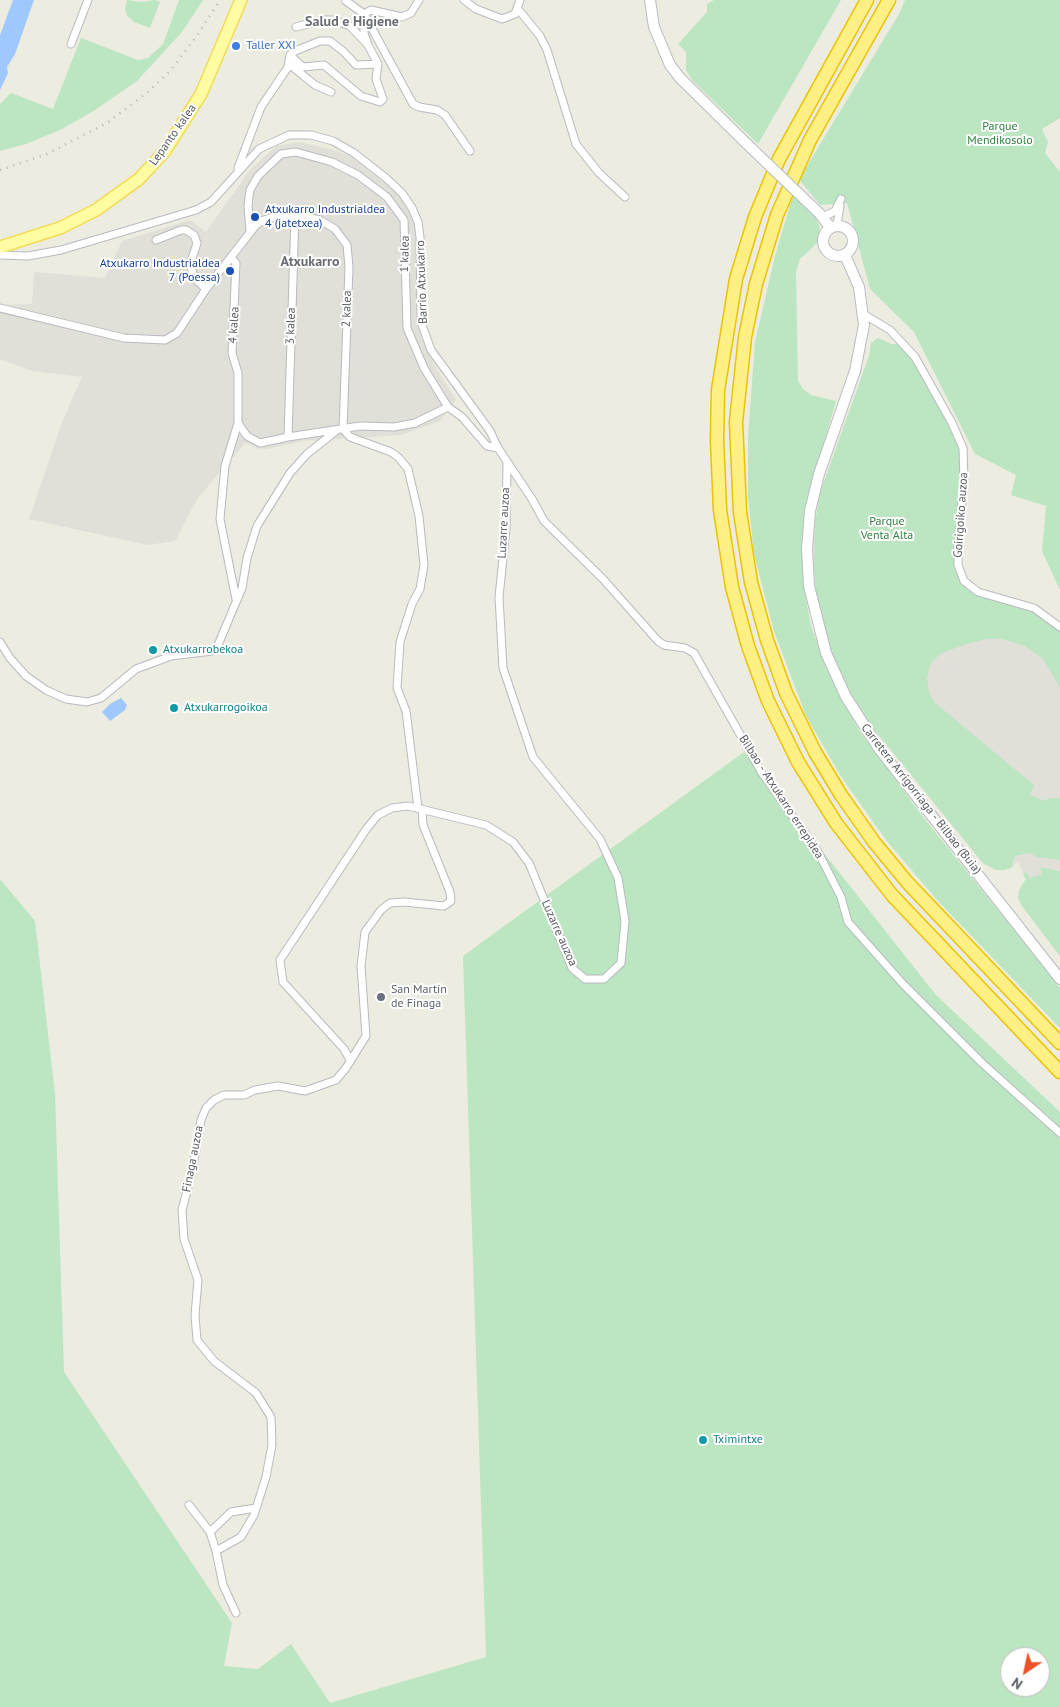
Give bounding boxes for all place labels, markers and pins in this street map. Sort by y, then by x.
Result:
place label: Taller XXI [246,39,296,53]
marker: Taller XXI [230,40,242,52]
place label: Atxukarro Industrialdea 4 (jatetxea) [265,203,385,231]
marker: Atxukarro Industrialdea 4 (jatetxea) [249,211,261,223]
place label: Atxukarro Industrialdea 7 (Poessa) [100,257,220,285]
marker: Atxukarro Industrialdea 7 (Poessa) [224,265,236,277]
place label: Atxukarrobekoa [163,643,243,657]
marker: Atxukarrobekoa [147,644,159,656]
place label: Atxukarrogoikoa [184,701,268,715]
marker: Atxukarrogoikoa [168,702,180,714]
place label: San Martín de Finaga [391,983,447,1011]
marker: San Martín de Finaga [375,991,387,1003]
place label: Tximintxe [713,1433,763,1447]
marker: Tximintxe [697,1434,709,1446]

